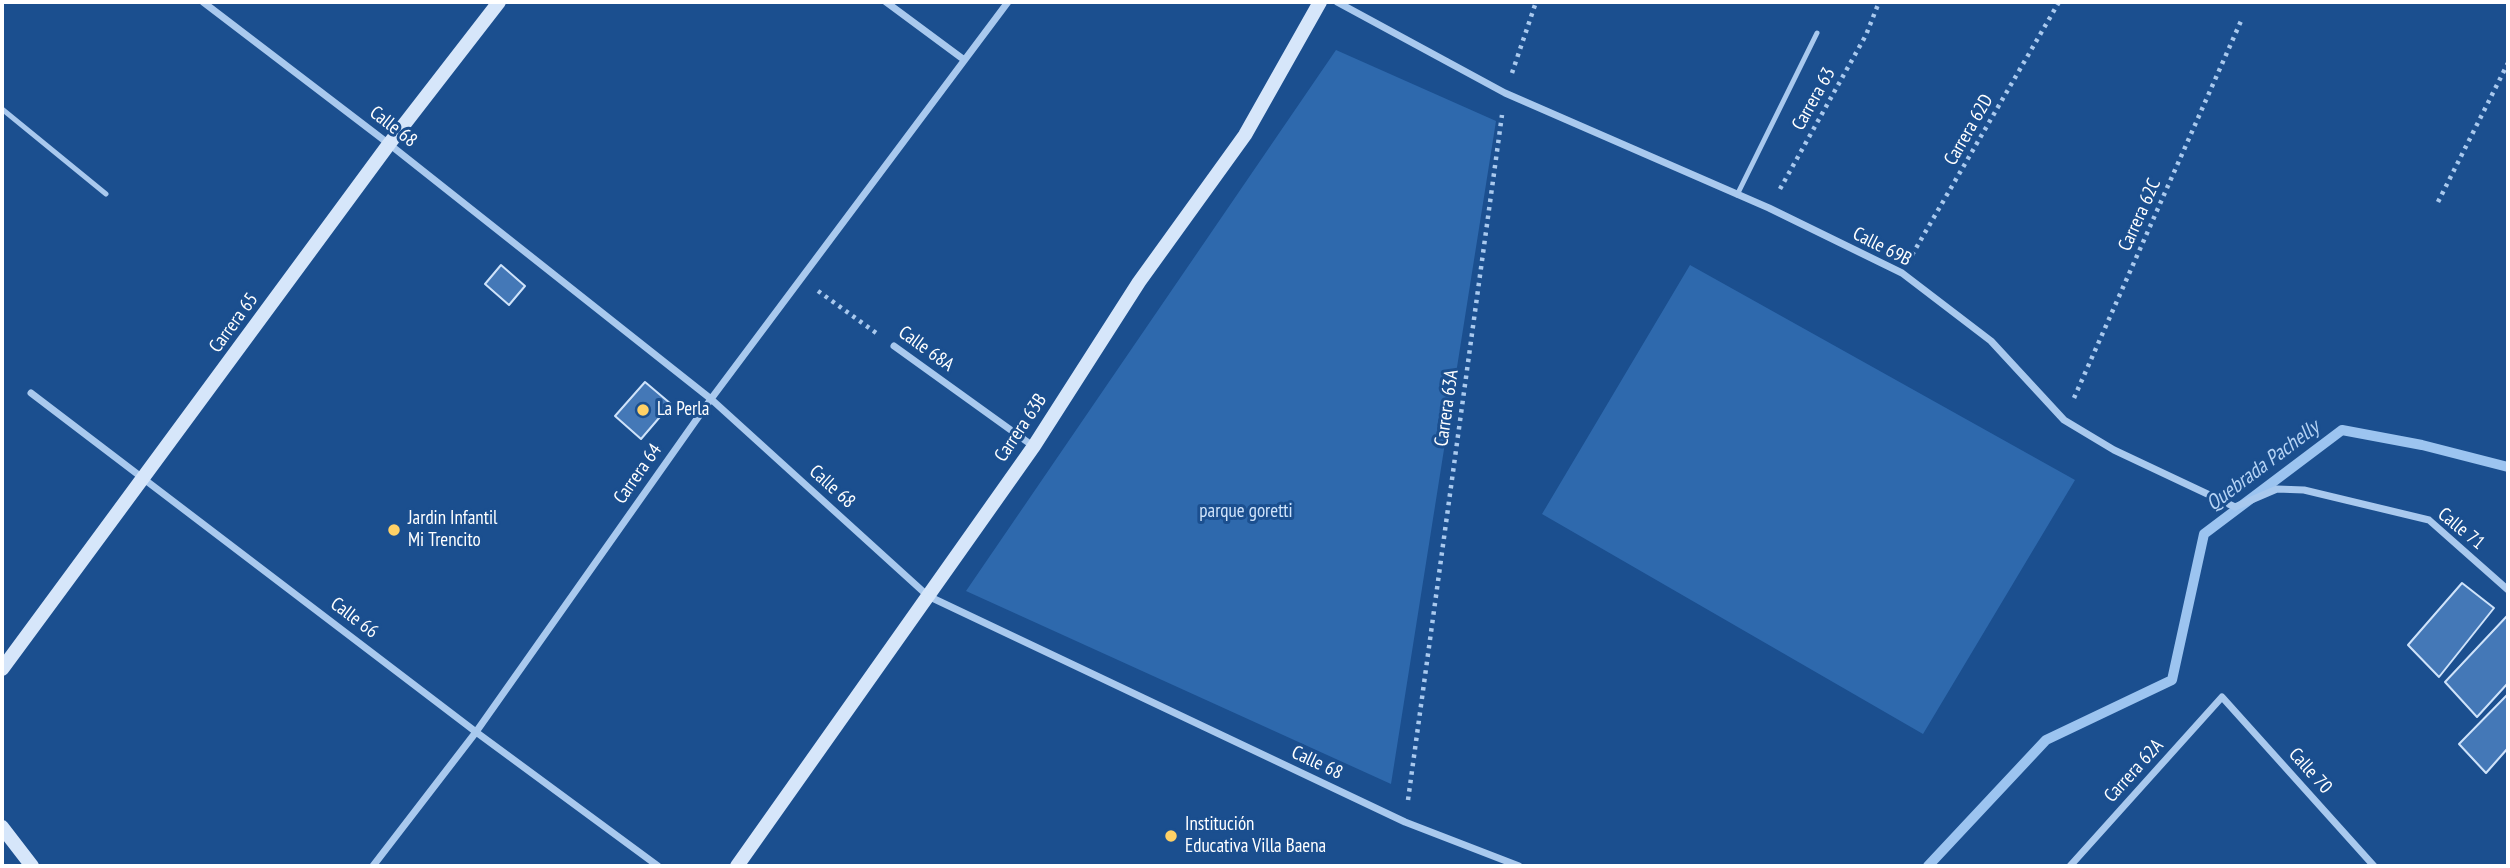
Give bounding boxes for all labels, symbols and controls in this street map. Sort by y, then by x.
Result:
street label: Carrera 63 [1787,64,1841,134]
street label: Carrera 62D [1940,90,1998,170]
street label: Calle 68 [365,101,421,153]
street label: Carrera 62C [2114,175,2166,255]
street label: Calle 69B [1849,223,1915,271]
street label: Carrera 65 [205,289,263,357]
street label: Calle 68A [894,321,958,377]
street label: Carrera 63A [1430,368,1464,448]
street label: Carrera 63B [990,390,1052,466]
place label: La Perla [657,399,709,421]
marker: La Perla [635,402,651,418]
water label: Quebrada Pachelly [2202,415,2324,517]
street label: Carrera 64 [609,440,667,508]
street label: Calle 68 [804,461,860,513]
park label: parque goretti [1199,501,1293,523]
street label: Calle 71 [2433,503,2489,555]
place label: Jardin Infantil Mi Trencito [408,508,497,552]
marker: Jardin Infantil Mi Trencito [386,522,402,538]
street label: Calle 66 [326,593,382,643]
street label: Carrera 62A [2100,735,2168,807]
street label: Calle 68 [1288,741,1346,785]
street label: Calle 70 [2284,743,2336,799]
place label: Institución Educativa Villa Baena [1185,814,1326,858]
marker: Institución Educativa Villa Baena [1163,828,1179,844]

